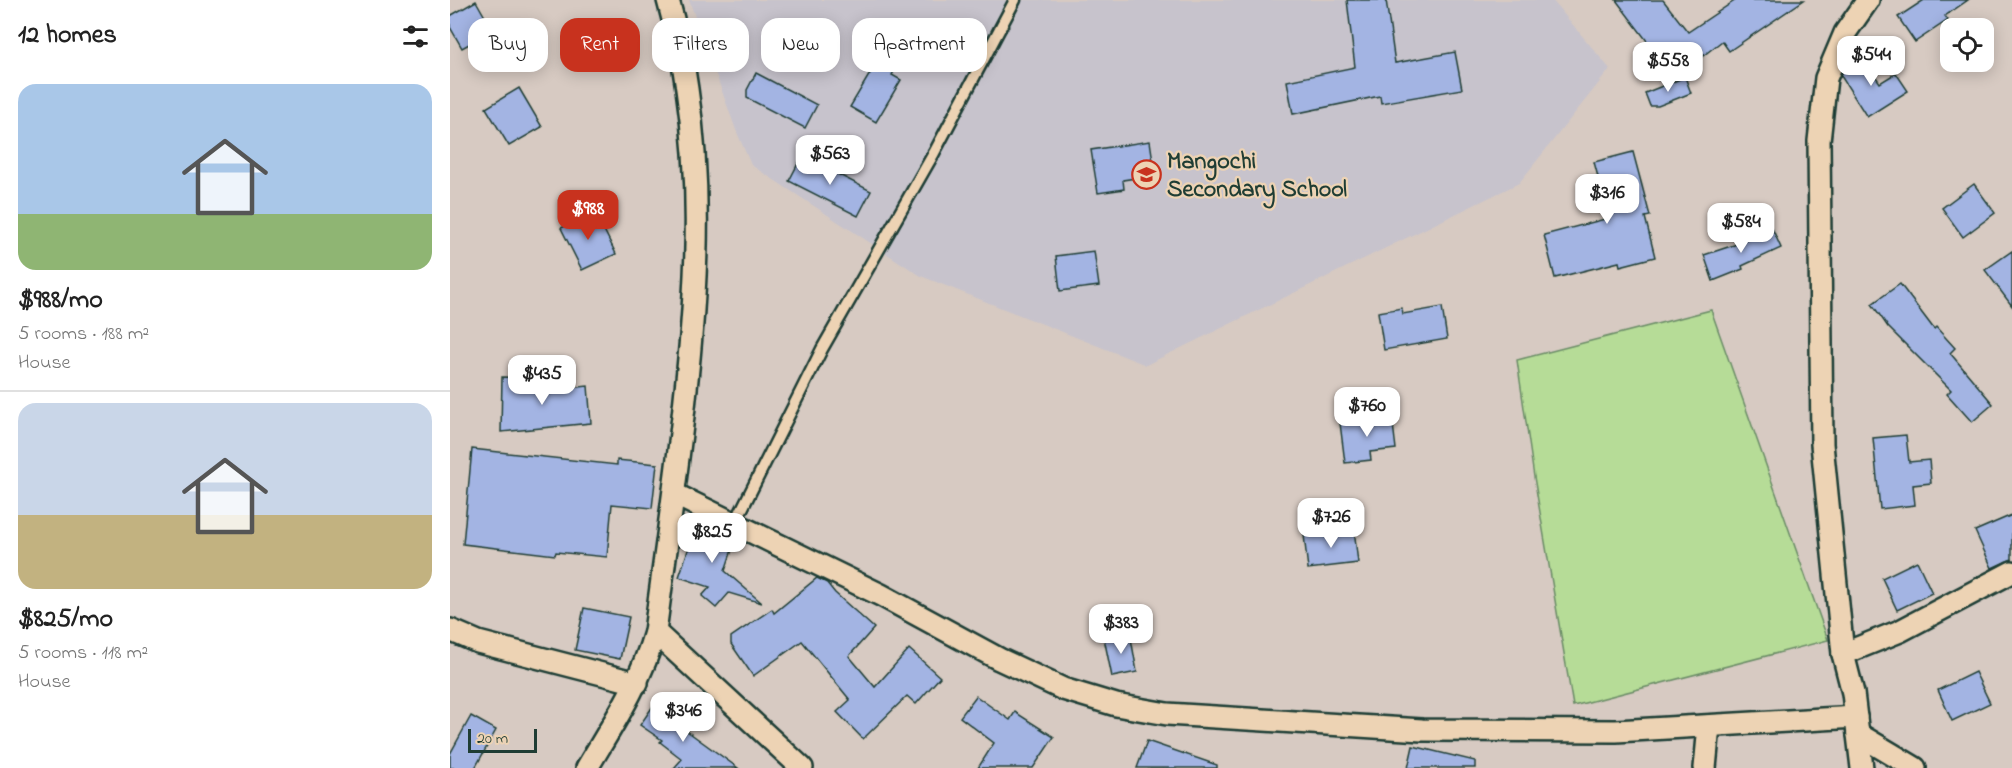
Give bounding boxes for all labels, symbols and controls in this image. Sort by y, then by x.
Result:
text: 12 homes [18,17,117,55]
chip: Buy [468,18,548,72]
chip: Rent [560,18,640,72]
chip: Filters [652,18,749,72]
chip: New [761,18,840,72]
chip: Apartment [852,18,987,72]
map controls [1940,18,1994,72]
button: locate [1940,18,1994,72]
icon: filters [399,20,432,53]
pin: $544 [1835,36,1907,87]
text: $544 [1851,41,1891,70]
pin: $558 [1632,42,1704,93]
text: $558 [1647,47,1689,76]
icon: home [171,123,279,231]
pin: $563 [794,135,866,186]
text: $563 [810,140,850,169]
place label: Mangochi Secondary School [1167,145,1347,209]
school or university icon: Mangochi Secondary School [1130,158,1162,190]
pin: $316 [1571,174,1643,225]
text: $316 [1589,179,1625,208]
pin: $988 [552,190,624,241]
text: $988 [571,195,605,224]
pin: $584 [1705,203,1777,254]
text: $584 [1721,208,1761,237]
text: $988/mo [18,282,103,320]
text: 5 rooms · 188 m² [18,320,149,349]
text: House [18,349,71,378]
pin: $435 [506,355,578,406]
text: $435 [522,360,562,389]
pin: $760 [1331,387,1403,438]
text: $760 [1348,392,1386,421]
icon: home [171,442,279,550]
pin: $726 [1295,498,1367,549]
text: $726 [1311,503,1351,532]
pin: $825 [676,513,748,564]
text: $825 [692,518,732,547]
text: $825/mo [18,601,113,639]
pin: $383 [1085,604,1157,655]
text: $383 [1103,609,1139,638]
text: 5 rooms · 118 m² [18,639,148,668]
text: House [18,668,71,697]
pin: $346 [647,692,719,743]
text: $346 [664,697,702,726]
scale bar [468,726,537,754]
text: 20 m [477,727,508,751]

